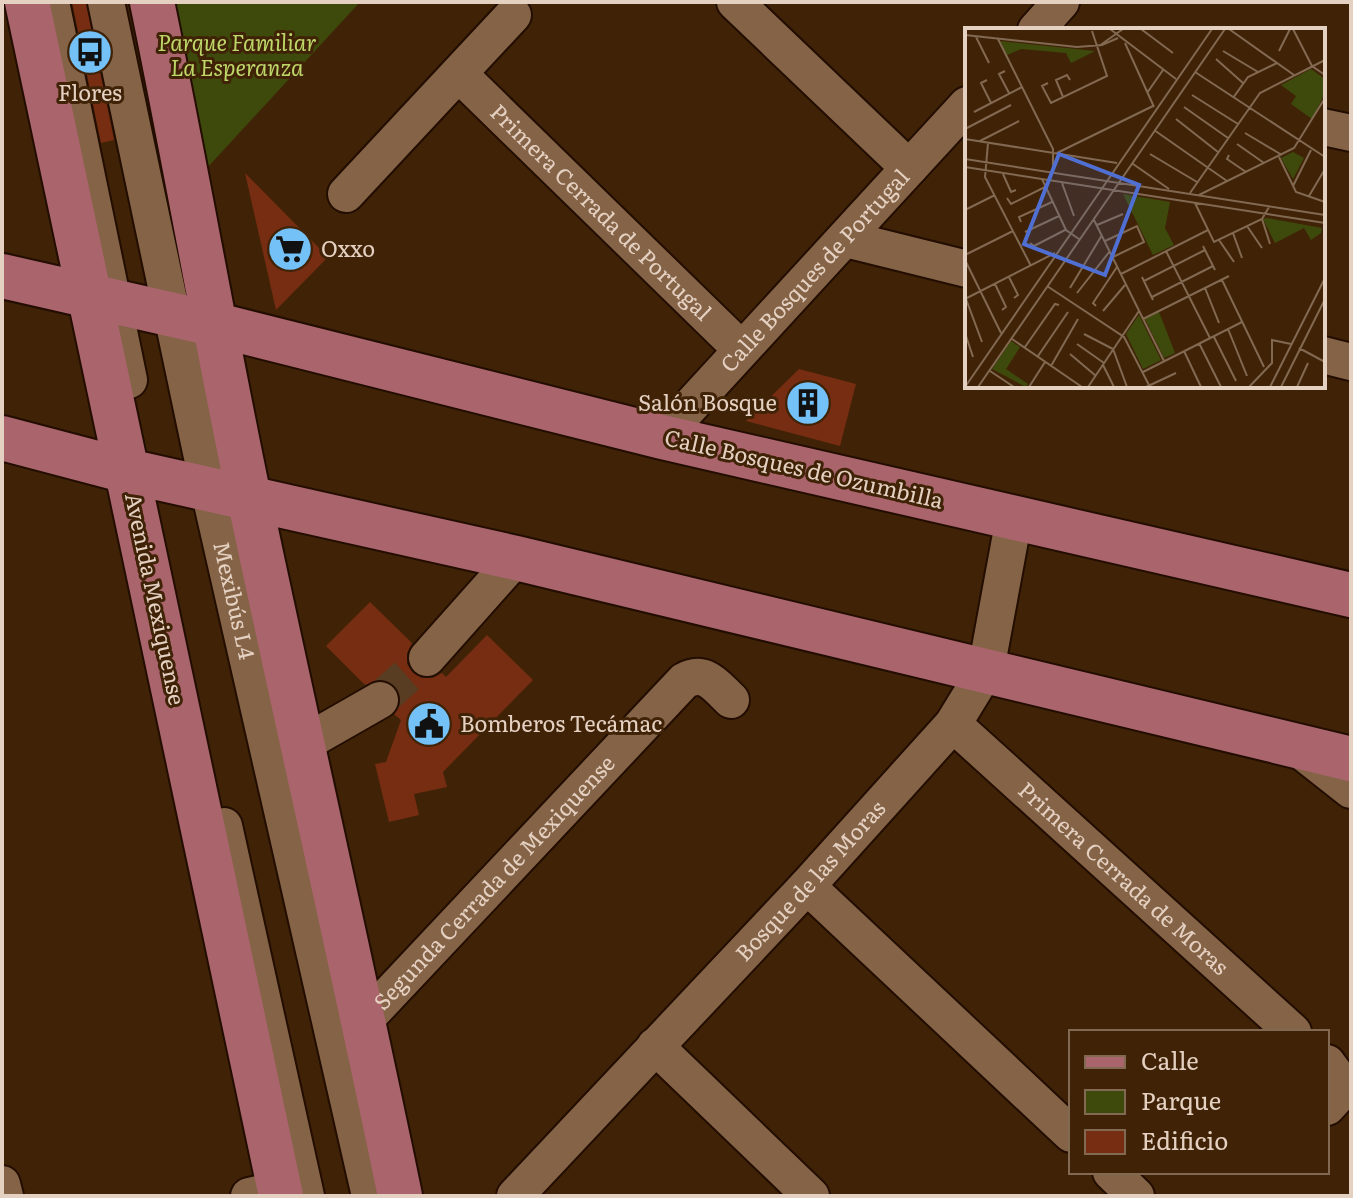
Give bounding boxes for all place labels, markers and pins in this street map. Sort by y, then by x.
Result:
bus stop icon: Flores [66,28,114,76]
place label: Flores [58,75,122,108]
supermarket icon: Oxxo [266,225,314,273]
place label: Oxxo [321,231,375,264]
building icon: Salón Bosque [784,379,832,427]
place label: Salón Bosque [638,385,777,418]
public building icon: Bomberos Tecámac [405,700,453,748]
place label: Bomberos Tecámac [460,706,662,739]

